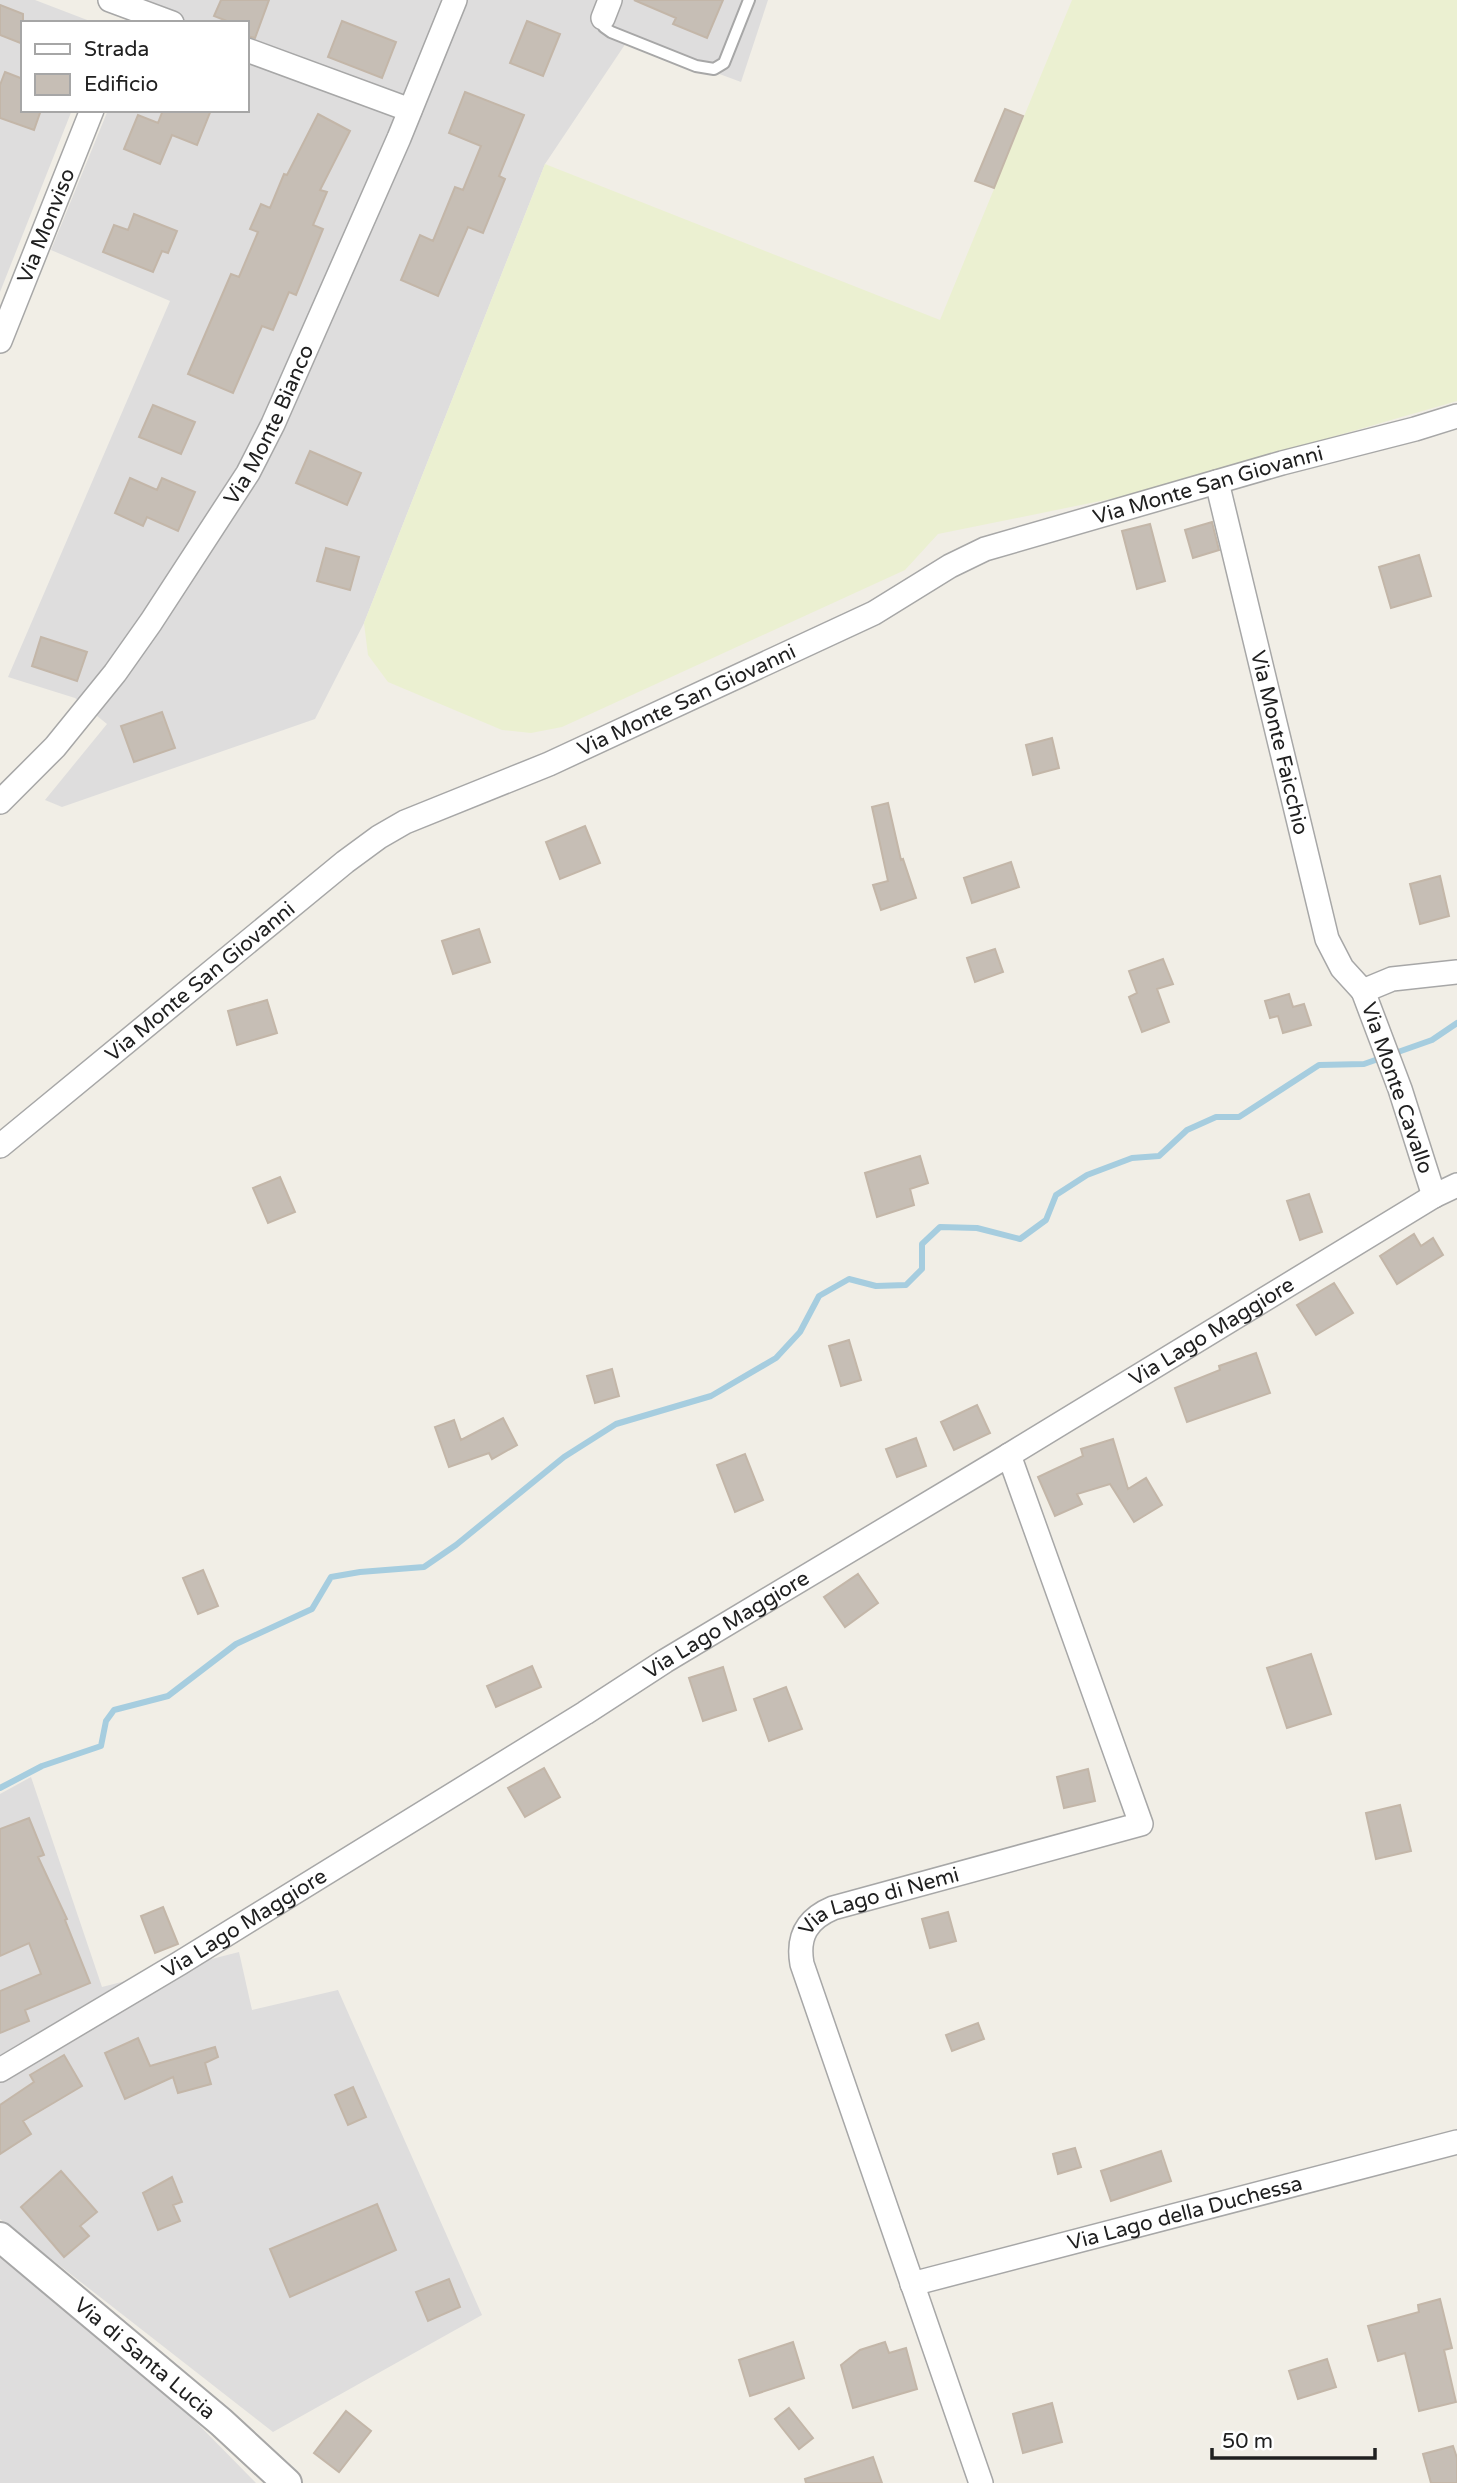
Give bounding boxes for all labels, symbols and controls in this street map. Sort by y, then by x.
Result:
legend [21,21,248,112]
text: Strada [84,37,149,62]
text: Edificio [84,72,158,97]
street label: Via Monviso [12,165,80,287]
street label: Via Monte Bianco [218,341,319,509]
street label: Via Monte San Giovanni [1090,441,1326,530]
street label: Via Monte San Giovanni [573,639,800,762]
street label: Via Monte Faicchio [1245,648,1314,837]
street label: Via Monte San Giovanni [100,896,300,1067]
street label: Via Monte Cavallo [1356,999,1438,1177]
street label: Via Lago Maggiore [1125,1272,1299,1391]
street label: Via Lago Maggiore [639,1565,814,1684]
street label: Via Lago di Nemi [793,1862,962,1940]
street label: Via Lago Maggiore [158,1863,331,1983]
street label: Via Lago della Duchessa [1065,2170,1305,2255]
street label: Via di Santa Lucia [69,2292,221,2425]
scale bar [1212,2416,1375,2460]
text: 50 m [1222,2429,1273,2454]

